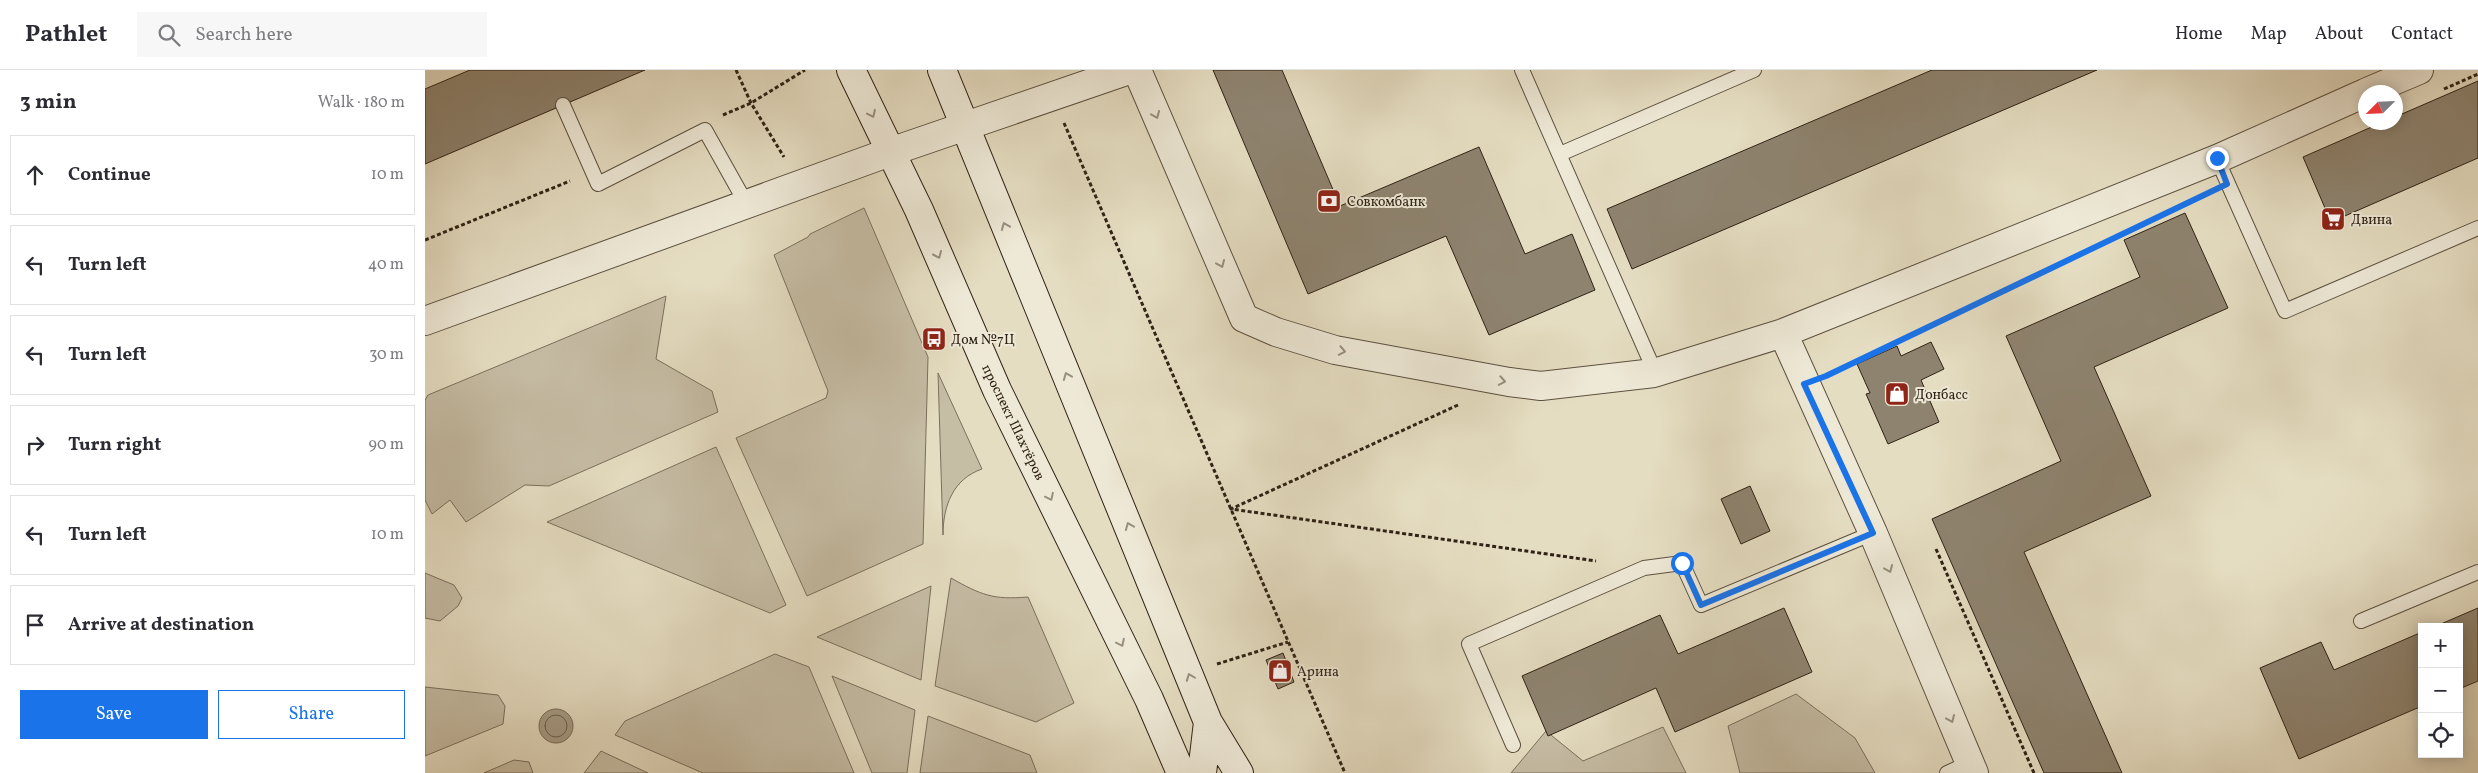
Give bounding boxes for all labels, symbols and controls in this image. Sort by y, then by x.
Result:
search box [137,12,487,57]
text: Pathlet [25,18,107,52]
icon: search [155,21,183,49]
text: Search here [195,22,293,48]
text: Home [2175,22,2223,47]
text: Map [2251,22,2287,47]
text: About [2315,22,2363,47]
text: Contact [2391,22,2453,47]
north arrow [2358,85,2403,130]
text: 3 min [20,88,76,117]
text: Walk · 180 m [318,92,405,114]
one-way arrow [866,109,876,118]
one-way arrow [1150,110,1161,119]
route end [2206,147,2229,170]
icon: ahead [21,161,49,189]
text: Continue [68,162,151,188]
text: 10 m [371,164,404,186]
bank icon: Совкомбанк [1316,188,1342,214]
place label: Совкомбанк [1347,193,1426,212]
supermarket icon: Двина [2320,206,2346,232]
place label: Двина [2351,211,2392,230]
one-way arrow [1001,222,1012,231]
one-way arrow [932,250,943,259]
icon: left [21,251,49,279]
text: Turn left [68,252,147,278]
text: 40 m [368,254,404,276]
one-way arrow [1214,259,1225,268]
bus stop icon: Дом №7Ц [921,326,947,352]
place label: Дом №7Ц [951,331,1015,350]
icon: left [21,341,49,369]
text: Turn left [68,342,147,368]
text: 30 m [369,344,404,366]
one-way arrow [1337,346,1346,356]
street label: проспект Шахтёров [976,362,1049,484]
one-way arrow [1063,372,1073,381]
one-way arrow [1497,375,1506,385]
shop icon: Донбасс [1884,381,1910,407]
place label: Донбасс [1915,386,1968,405]
icon: right [21,431,49,459]
text: Turn right [68,432,161,458]
text: 90 m [368,434,404,456]
one-way arrow [1044,492,1054,501]
icon: left [21,521,49,549]
text: Turn left [68,522,147,548]
one-way arrow [1125,523,1135,531]
text: 10 m [371,524,404,546]
route start [1671,552,1694,575]
one-way arrow [1882,564,1893,573]
icon: arrive [21,611,49,639]
text: Arrive at destination [68,612,254,638]
map controls [2418,623,2463,758]
button: + [2418,623,2463,668]
one-way arrow [1115,638,1125,647]
shop icon: Арина [1267,658,1293,684]
place label: Арина [1297,663,1339,682]
button: − [2418,668,2463,713]
one-way arrow [1186,673,1197,682]
button: Save [20,690,208,739]
button: Share [218,690,405,739]
button: locate [2418,713,2463,758]
one-way arrow [1945,714,1955,723]

